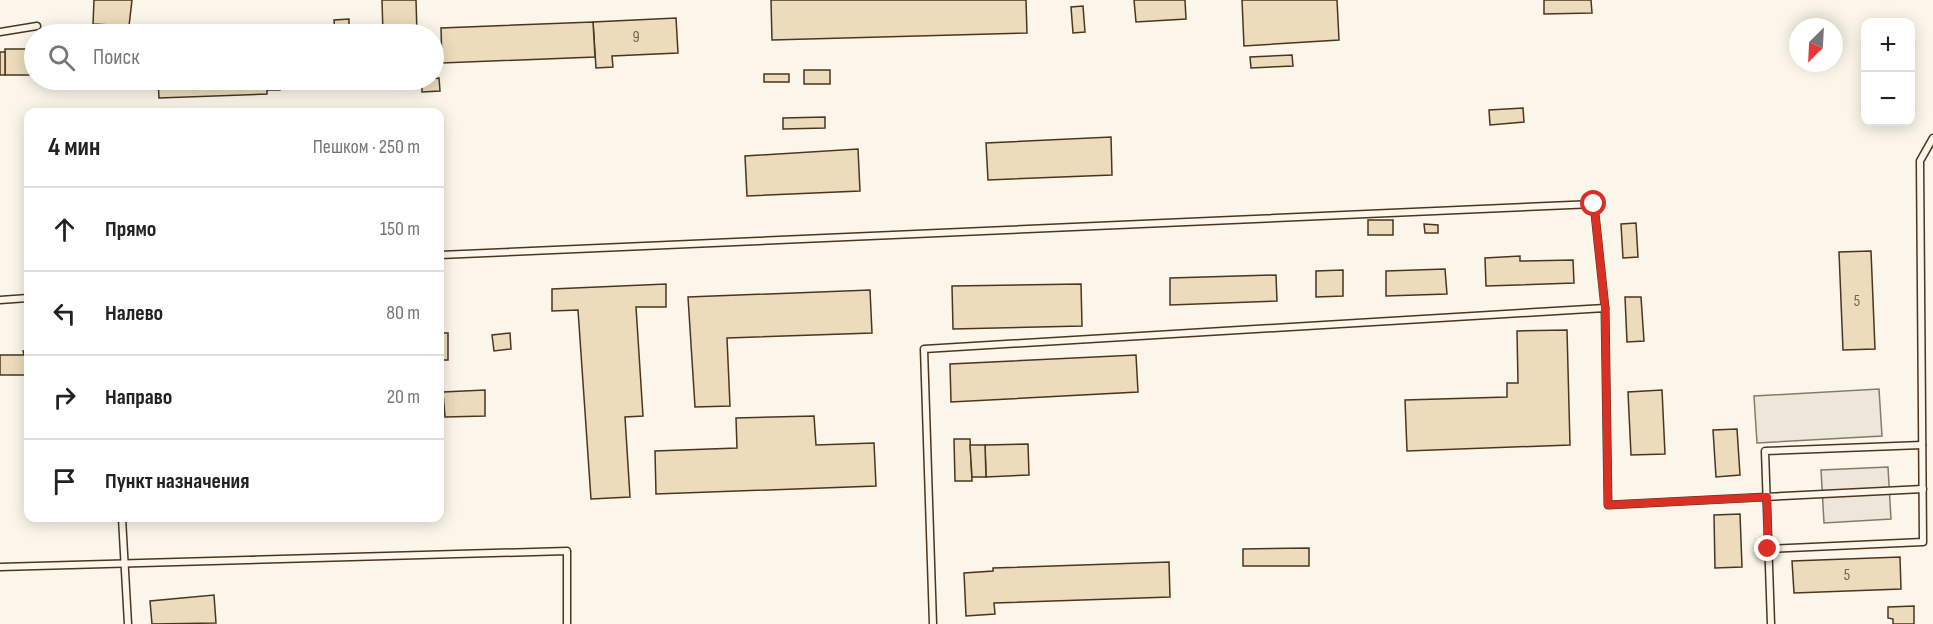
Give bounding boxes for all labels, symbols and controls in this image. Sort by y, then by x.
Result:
north arrow [1789,18,1843,72]
map controls [1861,18,1915,126]
button: + [1861,18,1915,72]
search box [24,24,444,90]
house number: 9 [632,28,640,47]
icon: search [45,41,78,74]
text: Поиск [93,44,139,71]
button: − [1861,72,1915,126]
text: 4 мин [48,132,100,163]
text: Пешком · 250 m [313,135,420,159]
route start [1580,190,1606,216]
icon: ahead [48,213,81,246]
text: Прямо [105,216,156,243]
text: 150 m [380,217,420,241]
house number: 5 [1854,292,1860,311]
icon: left [48,297,81,330]
text: Налево [105,300,163,327]
text: 80 m [386,301,420,325]
icon: right [48,381,81,414]
text: Направо [105,384,172,411]
text: 20 m [387,385,420,409]
icon: arrive [48,465,81,498]
text: Пункт назначения [105,468,249,495]
route end [1754,535,1780,561]
house number: 5 [1844,566,1850,585]

